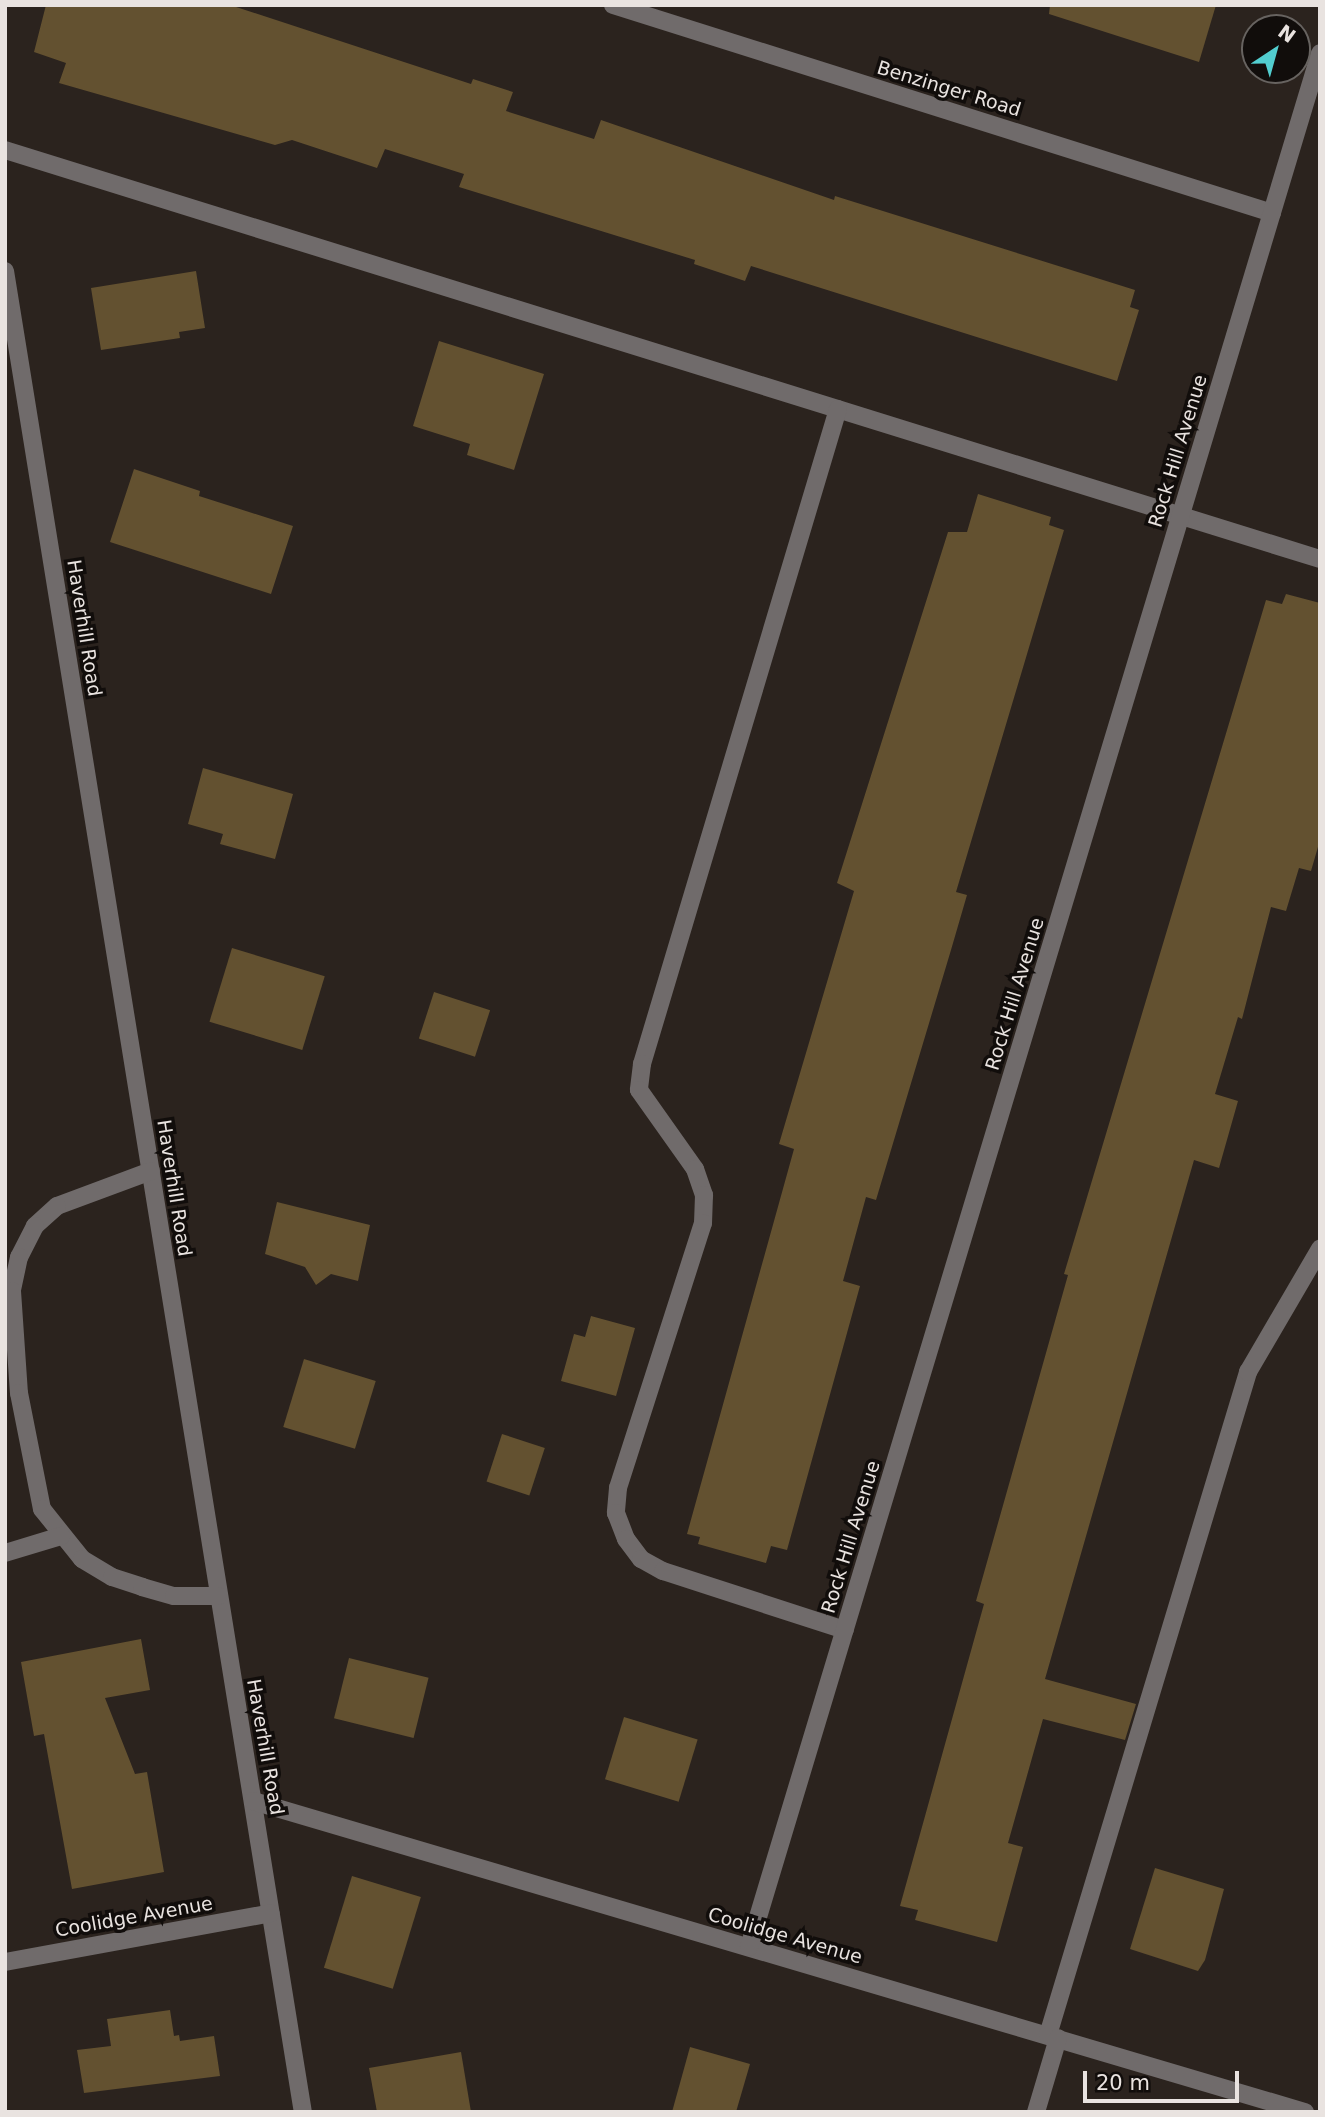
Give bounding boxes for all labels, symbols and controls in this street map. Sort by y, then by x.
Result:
north arrow [1241,14,1311,84]
text: N [1274,20,1300,47]
street label: Benzinger Road [874,56,1024,122]
street label: Rock Hill Avenue [1144,372,1212,530]
street label: Haverhill Road [62,558,106,698]
street label: Rock Hill Avenue [981,915,1049,1073]
street label: Haverhill Road [152,1118,196,1258]
street label: Rock Hill Avenue [817,1458,885,1616]
street label: Haverhill Road [242,1677,288,1817]
street label: Coolidge Avenue [53,1892,215,1942]
street label: Coolidge Avenue [705,1903,865,1969]
scale bar [1087,2058,1243,2102]
text: 20 m [1096,2071,1150,2095]

